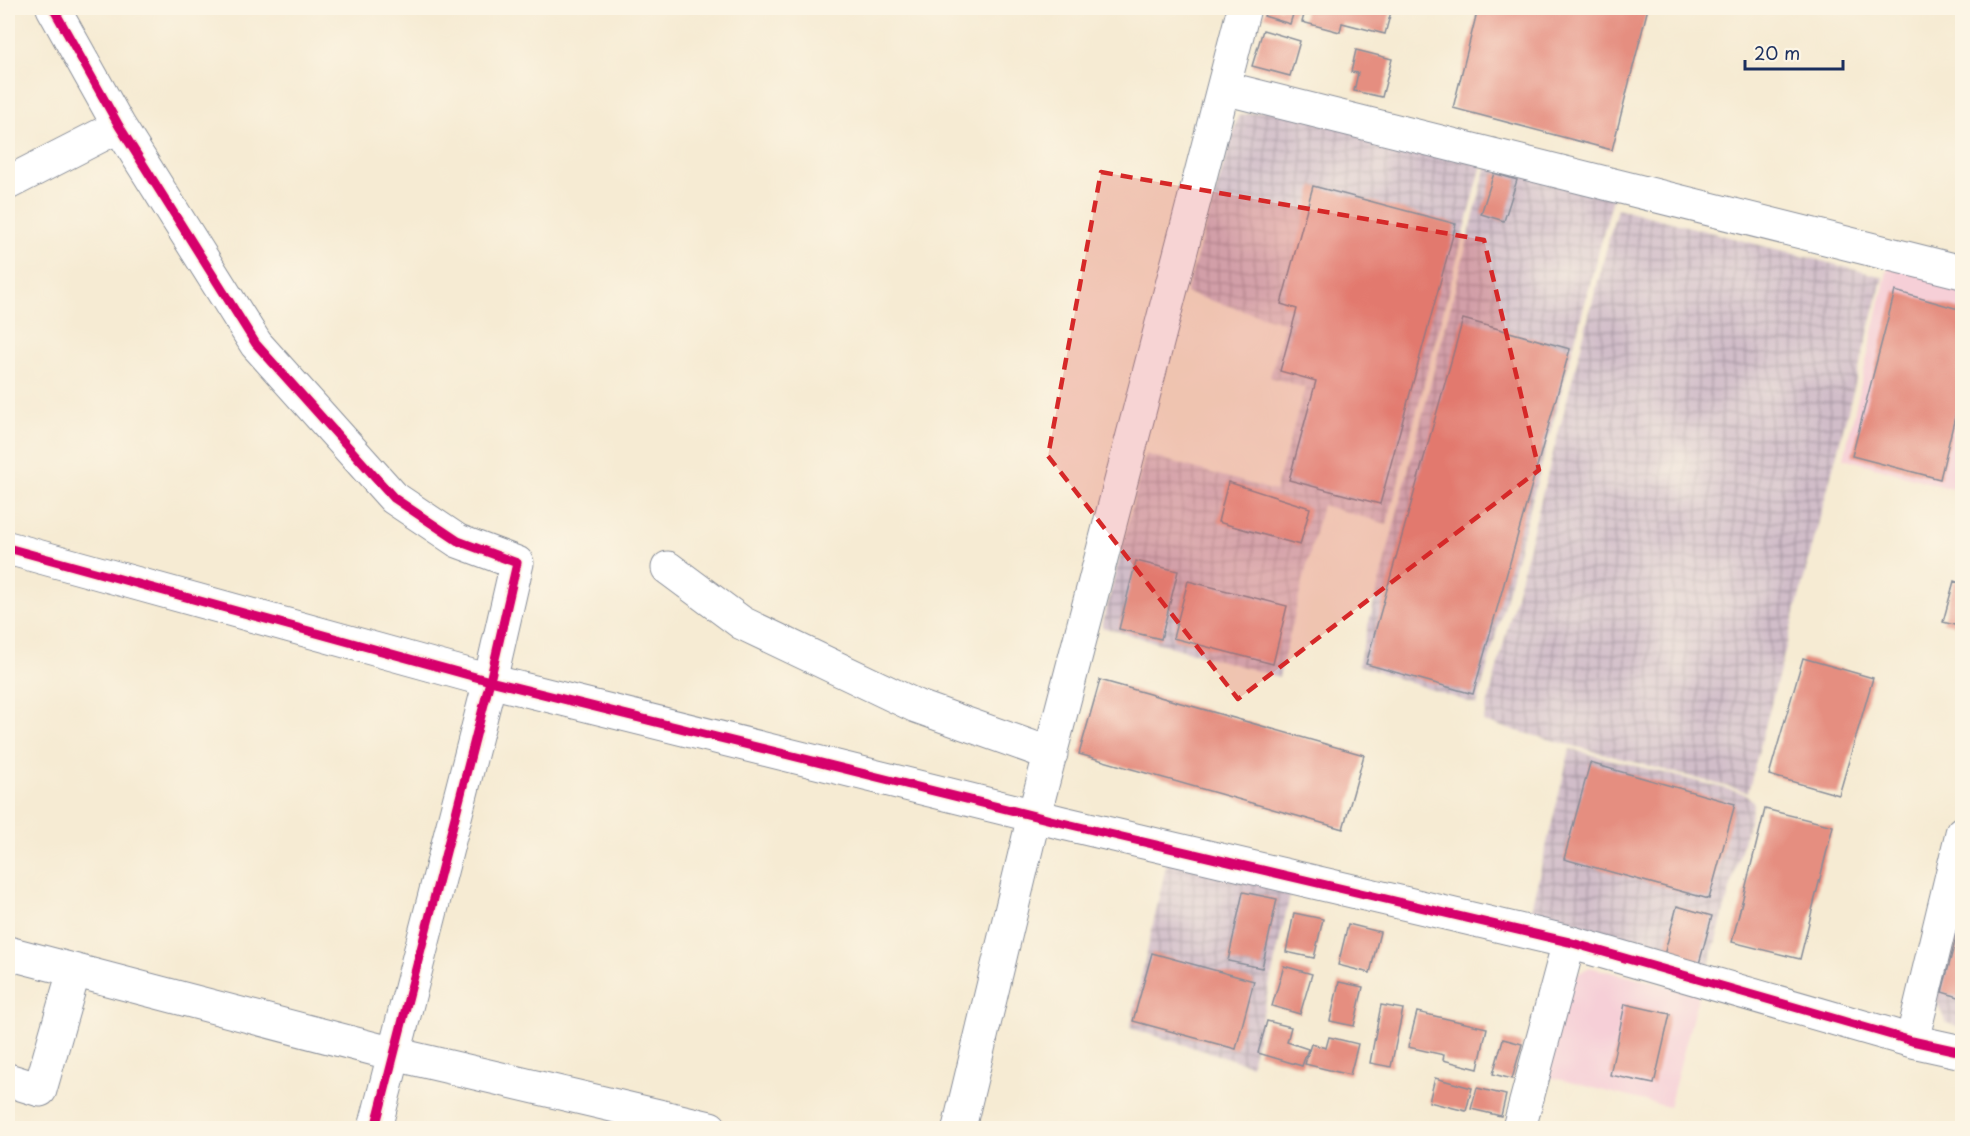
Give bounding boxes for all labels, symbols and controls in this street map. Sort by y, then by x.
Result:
scale bar [1745,33,1842,71]
text: 20 m [1754,39,1800,66]

